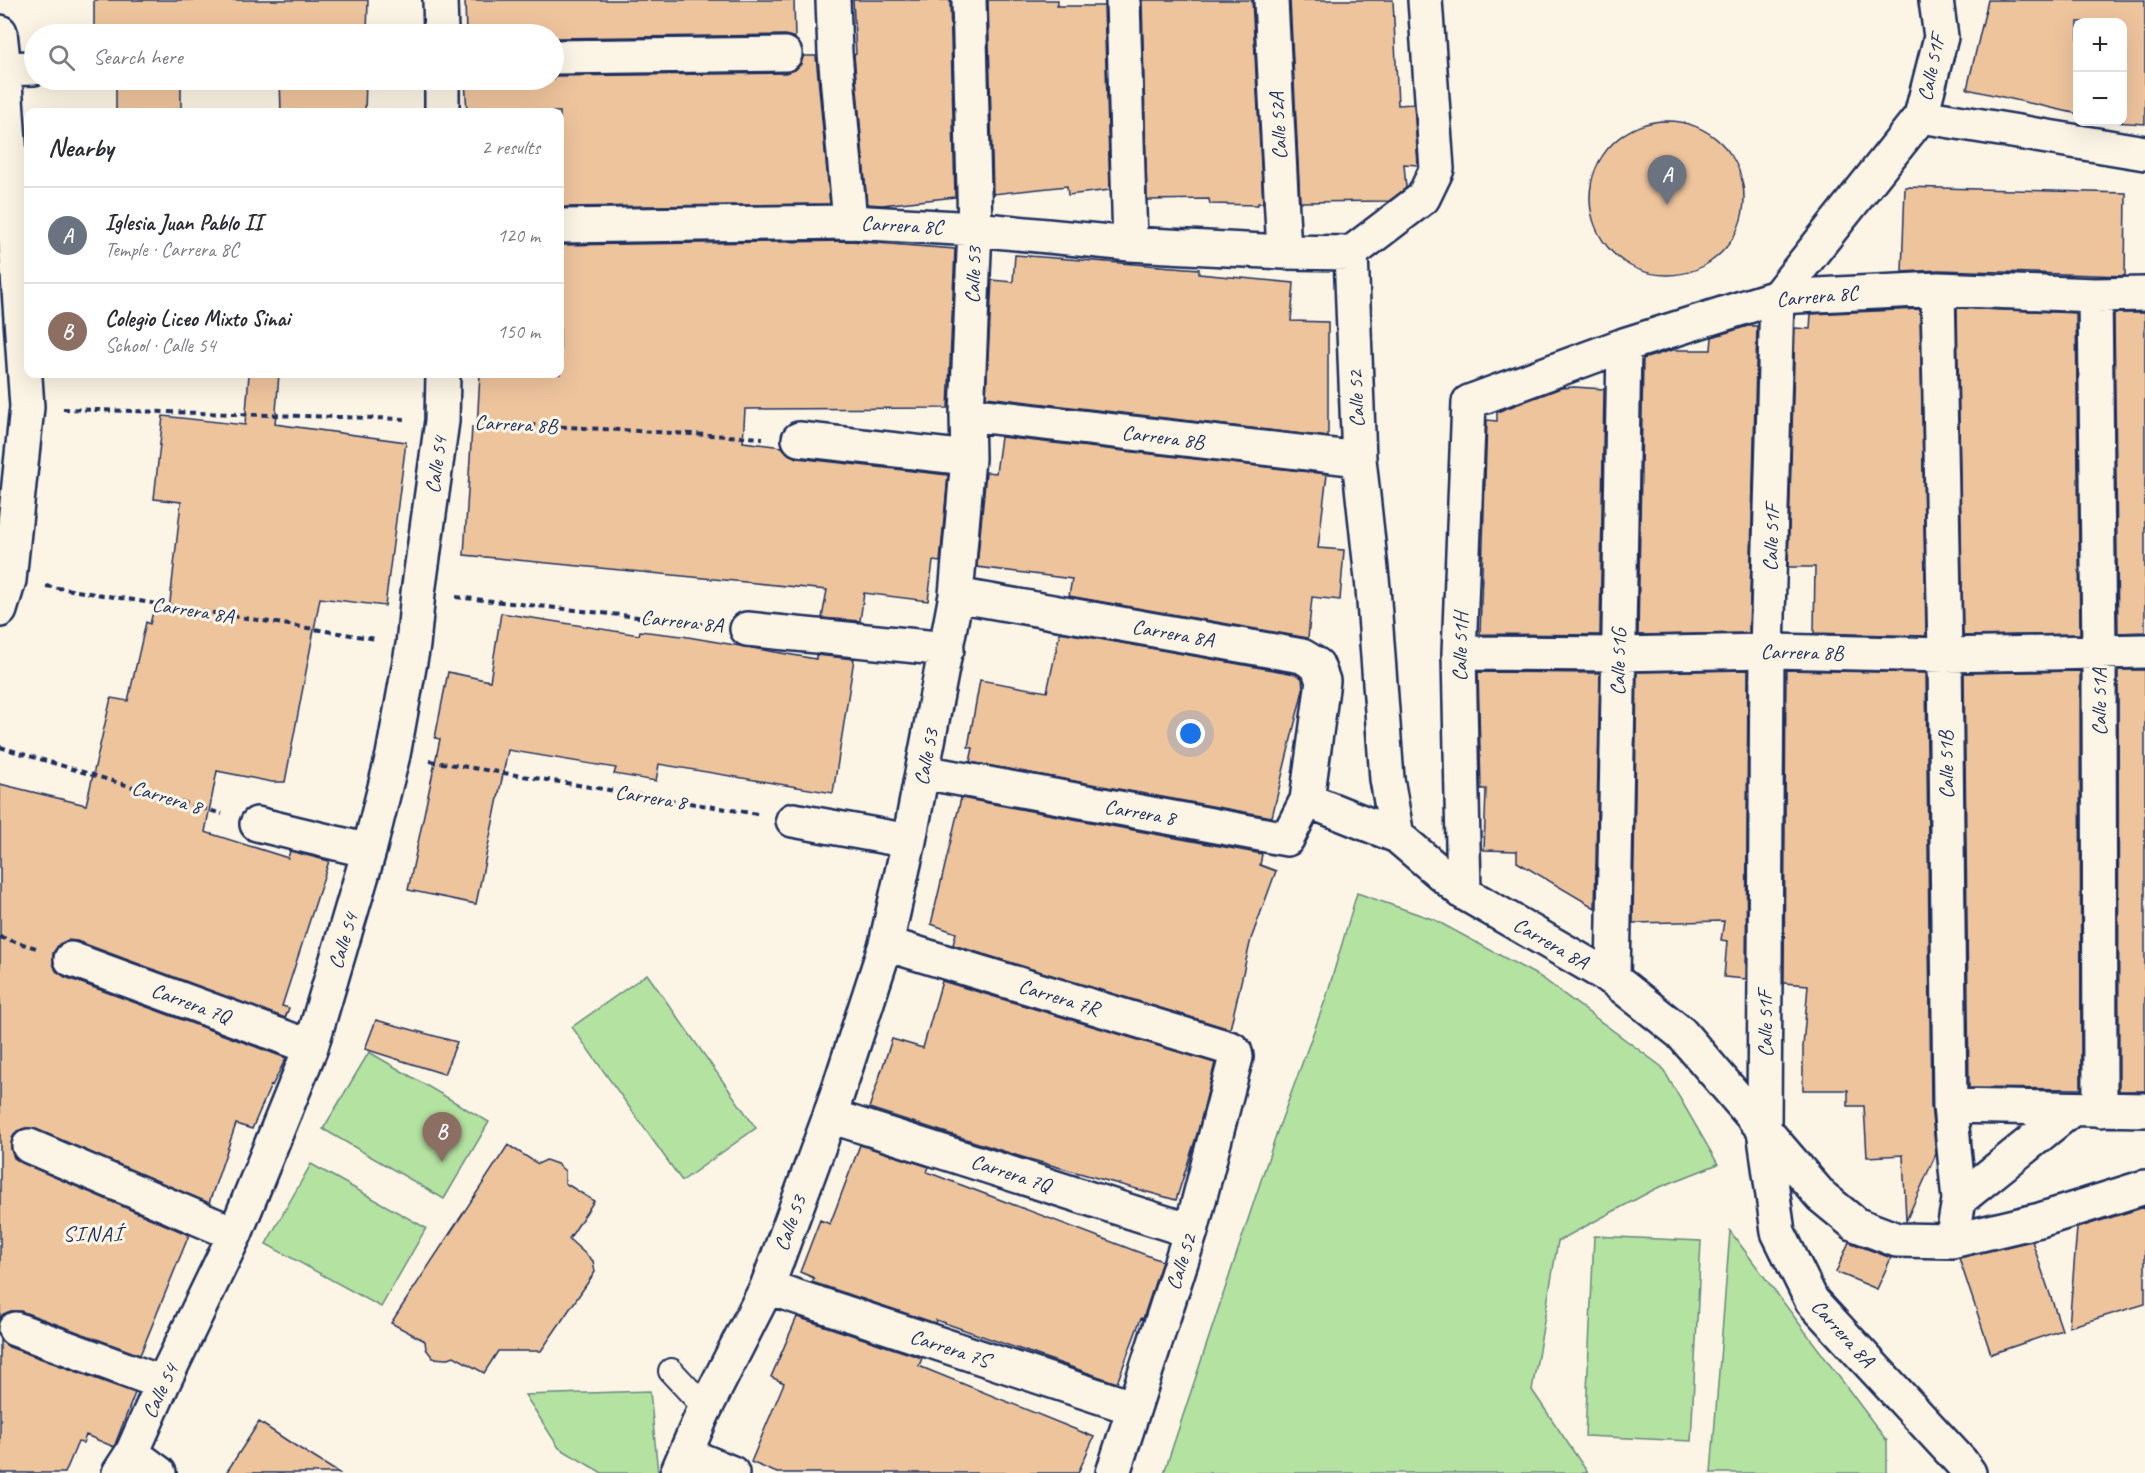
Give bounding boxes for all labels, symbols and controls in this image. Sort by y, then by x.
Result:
map controls [2073,18,2127,126]
button: + [2073,18,2127,72]
search box [24,24,564,90]
street label: Calle 51F [1911,28,1952,103]
icon: search [45,41,78,74]
text: Search here [93,43,183,71]
button: − [2073,72,2127,126]
street label: Calle 52A [1263,90,1293,160]
text: Nearby [48,131,113,164]
text: 2 results [481,135,540,160]
pin: A [1648,156,1686,205]
text: Iglesia Juan Pablo II [105,209,263,237]
street label: Carrera 8C [861,210,946,240]
text: A [62,223,73,248]
text: 120 m [497,223,540,248]
text: Temple · Carrera 8C [105,237,239,262]
street label: Calle 53 [959,245,987,304]
street label: Carrera 8C [1775,279,1861,313]
text: Colegio Liceo Mixto Sinai [105,305,290,333]
text: B [62,319,73,344]
text: 150 m [497,319,540,344]
text: School · Calle 54 [105,333,216,358]
street label: Calle 52 [1342,369,1370,428]
street label: Carrera 8B [474,409,560,439]
street label: Carrera 8B [1120,419,1208,455]
street label: Calle 54 [419,432,453,495]
street label: Calle 51F [1757,500,1785,572]
street label: Carrera 8A [150,591,237,630]
street label: Carrera 8A [640,604,726,638]
street label: Calle 51H [1446,609,1474,682]
street label: Carrera 8A [1130,613,1217,653]
street label: Calle 51G [1604,625,1632,696]
street label: Carrera 8B [1760,638,1846,666]
street label: Calle 51A [2086,667,2112,736]
your location [1176,719,1205,748]
street label: Calle 53 [908,725,944,787]
street label: Calle 51B [1932,729,1960,799]
street label: Carrera 8 [129,774,208,821]
street label: Carrera 8 [614,779,691,816]
street label: Carrera 8 [1102,793,1180,831]
street label: Calle 54 [322,908,365,972]
street label: Carrera 8A [1509,911,1594,976]
street label: Carrera 7R [1016,972,1105,1022]
street label: Carrera 7Q [148,977,236,1030]
street label: Calle 51F [1752,986,1778,1057]
pin: B [422,1112,462,1162]
street label: Carrera 7Q [968,1148,1056,1199]
street label: Calle 53 [768,1190,812,1254]
district label: SINAÍ [63,1220,127,1248]
street label: Calle 52 [1160,1229,1203,1293]
street label: Carrera 8A [1806,1294,1881,1373]
street label: Carrera 7S [907,1323,997,1374]
street label: Calle 54 [136,1357,185,1422]

